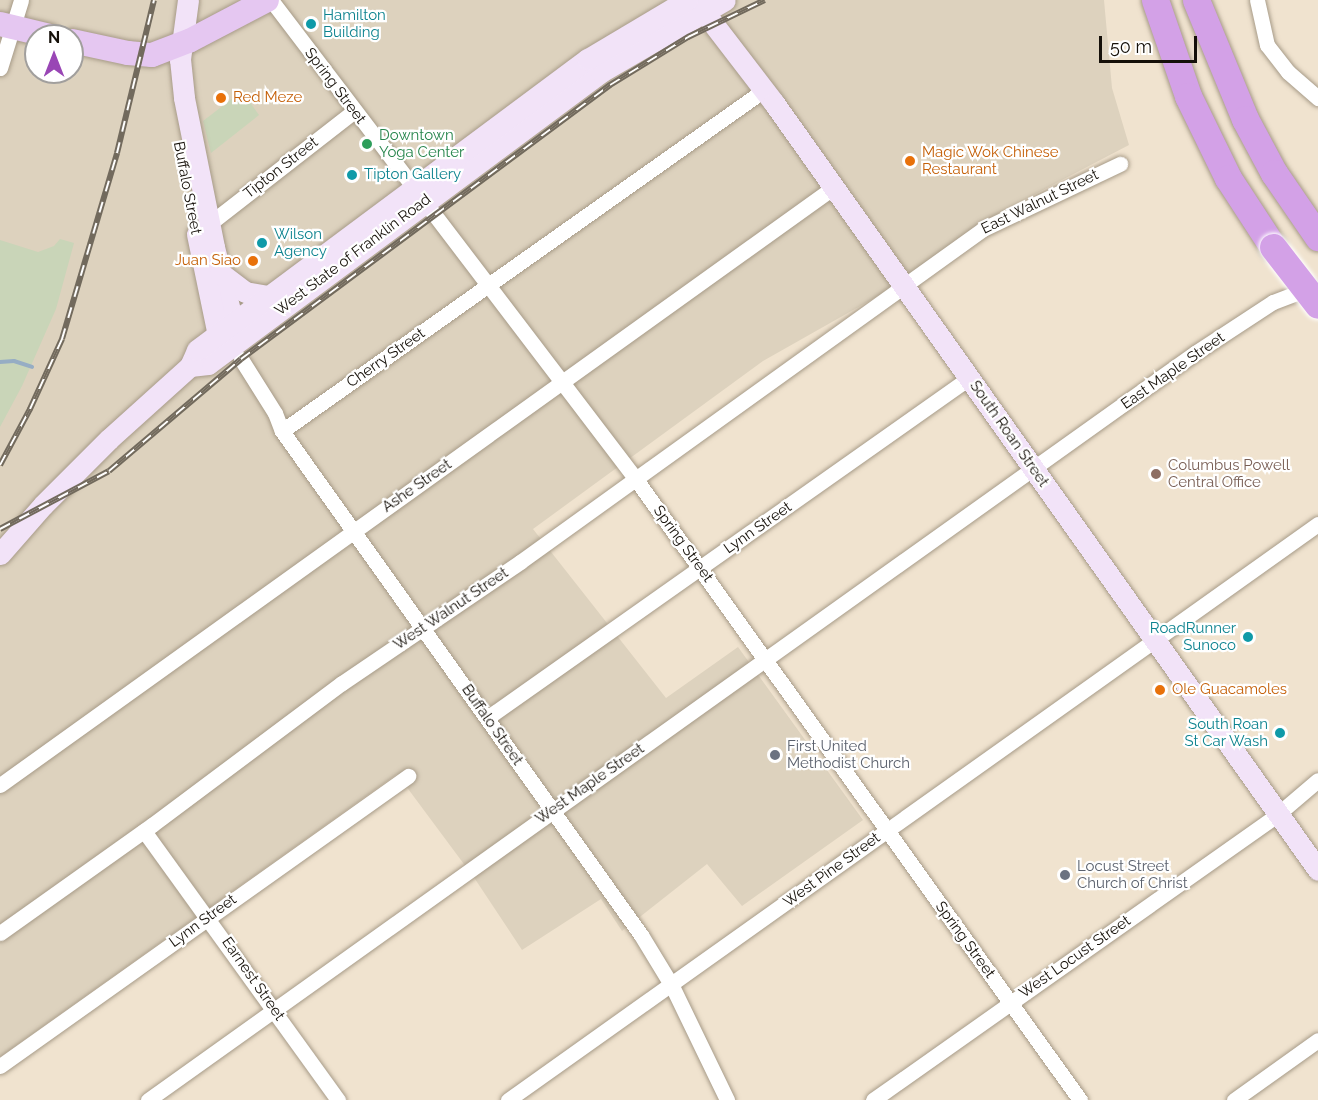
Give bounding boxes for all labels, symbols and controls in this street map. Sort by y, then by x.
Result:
place label: Hamilton Building [323,6,386,41]
marker: Hamilton Building [304,17,318,31]
north arrow [24,24,84,84]
scale bar [1102,24,1200,62]
text: N [48,28,60,47]
text: 50 m [1110,36,1152,57]
street label: Spring Street [301,45,369,127]
place label: Red Meze [233,89,302,107]
marker: Red Meze [214,91,228,105]
place label: Downtown Yoga Center [379,126,464,161]
street label: Tipton Street [240,133,322,203]
marker: Downtown Yoga Center [360,137,374,151]
street label: Buffalo Street [169,140,205,236]
place label: Magic Wok Chinese Restaurant [922,143,1059,178]
marker: Magic Wok Chinese Restaurant [903,154,917,168]
place label: Tipton Gallery [364,166,461,184]
street label: East Walnut Street [978,166,1102,238]
marker: Tipton Gallery [345,168,359,182]
street label: West State of Franklin Road [271,190,435,320]
place label: Wilson Agency [274,225,327,260]
marker: Wilson Agency [255,236,269,250]
place label: Juan Siao [175,252,241,270]
marker: Juan Siao [246,254,260,268]
street label: Cherry Street [343,324,429,392]
street label: East Maple Street [1118,329,1228,413]
street label: South Roan Street [966,378,1052,490]
street label: Ashe Street [379,456,455,516]
place label: Columbus Powell Central Office [1168,456,1290,491]
marker: Columbus Powell Central Office [1149,467,1163,481]
street label: Lynn Street [721,498,795,558]
street label: Spring Street [649,502,717,586]
street label: West Walnut Street [390,564,512,654]
place label: RoadRunner Sunoco [1150,619,1236,654]
marker: RoadRunner Sunoco [1241,630,1255,644]
street label: Buffalo Street [458,681,526,769]
place label: Ole Guacamoles [1172,681,1287,699]
marker: Ole Guacamoles [1153,683,1167,697]
place label: South Roan St Car Wash [1184,715,1268,750]
marker: South Roan St Car Wash [1273,726,1287,740]
place label: First United Methodist Church [787,737,910,772]
street label: West Maple Street [532,740,648,828]
marker: First United Methodist Church [768,748,782,762]
street label: West Pine Street [780,829,884,911]
place label: Locust Street Church of Christ [1077,857,1188,892]
marker: Locust Street Church of Christ [1058,868,1072,882]
street label: Lynn Street [166,891,240,951]
street label: Spring Street [931,898,999,982]
street label: West Locust Street [1016,912,1134,1002]
street label: Earnest Street [218,934,288,1024]

